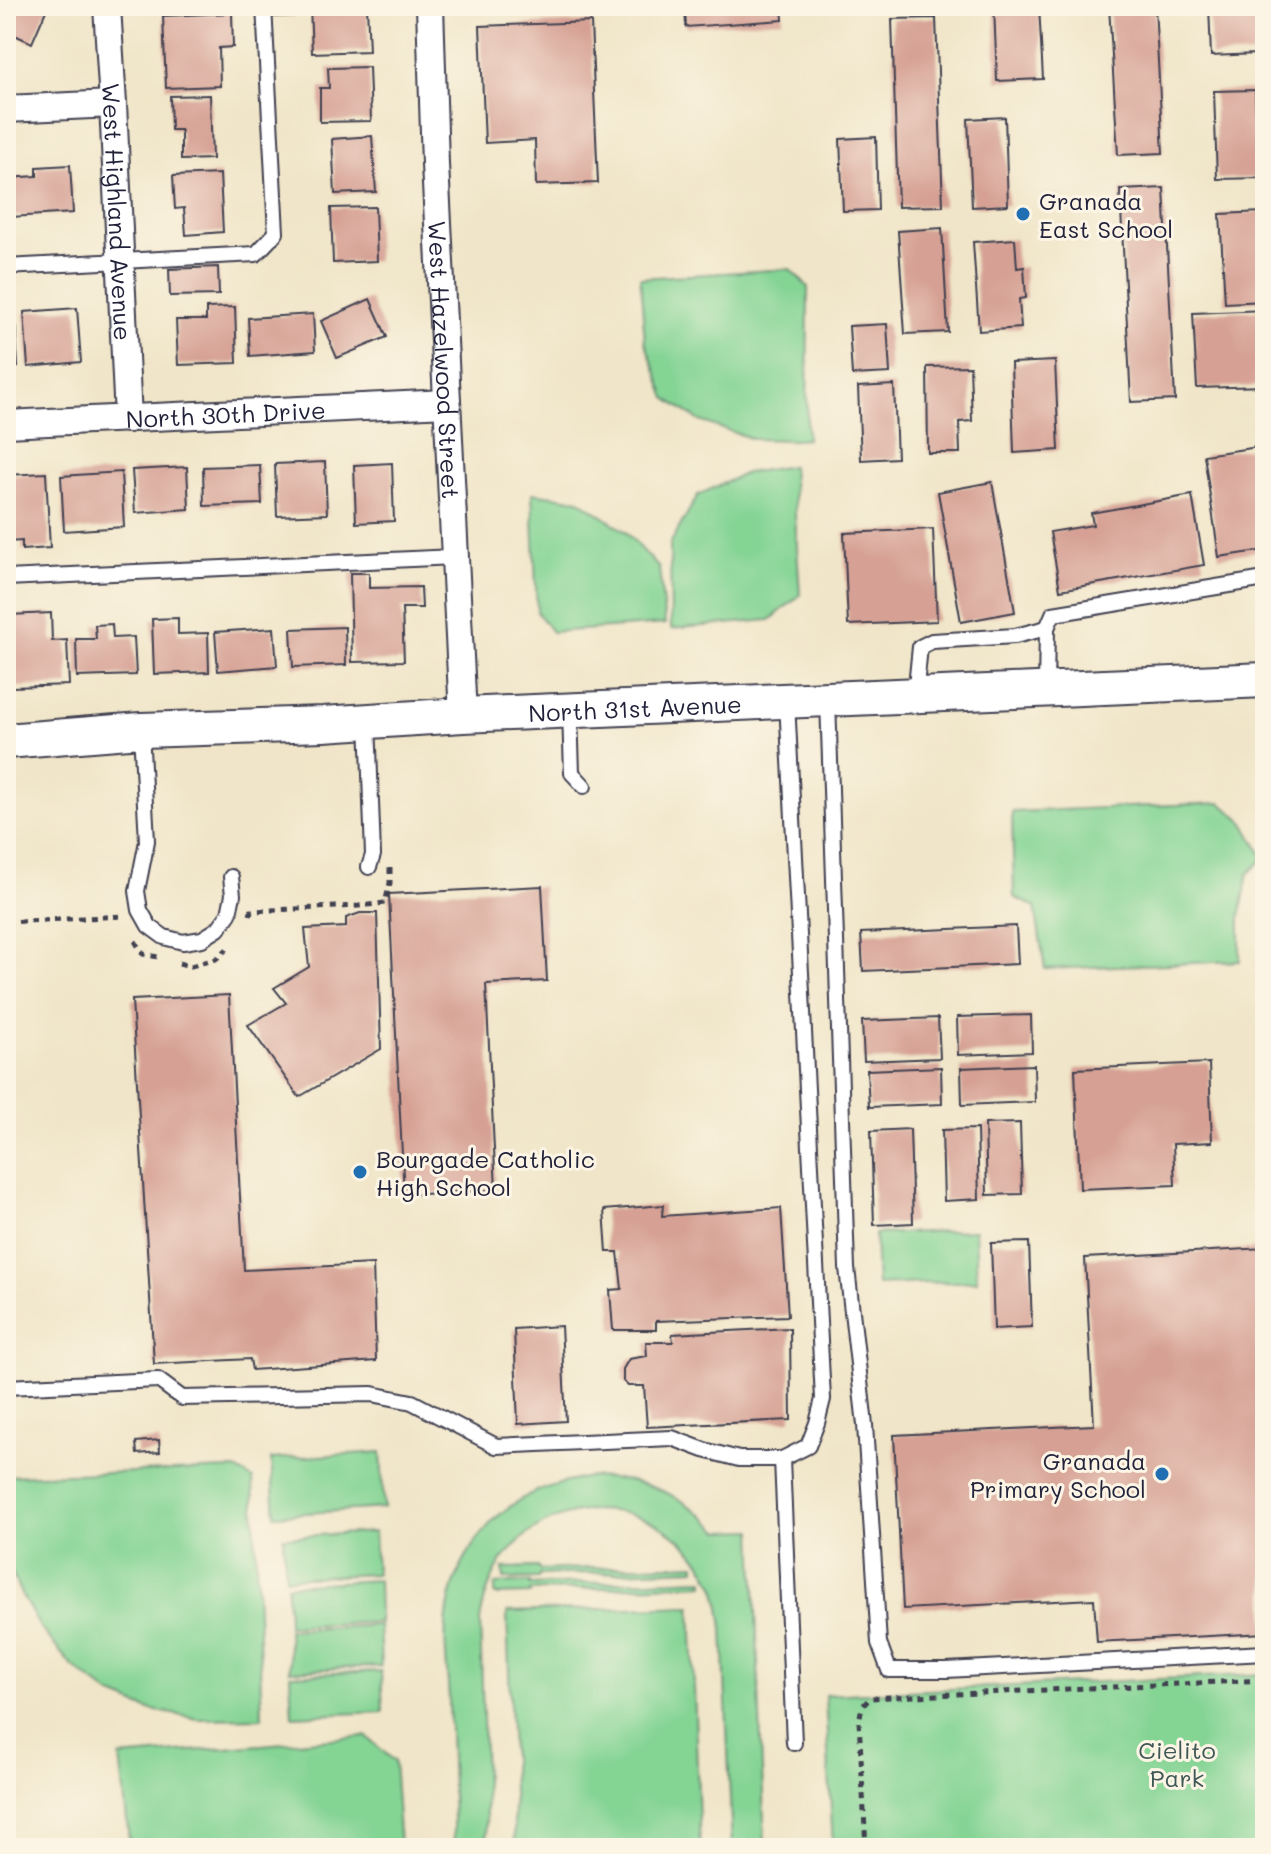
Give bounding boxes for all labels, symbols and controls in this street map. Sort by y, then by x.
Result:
street label: West Highland Avenue [96,82,140,341]
place label: Granada East School [1039,185,1173,244]
marker: Granada East School [1014,205,1032,223]
street label: West Hazelwood Street [422,220,467,500]
street label: North 30th Drive [125,393,326,434]
street label: North 31st Avenue [528,687,742,728]
place label: Bourgade Catholic High School [376,1143,595,1202]
marker: Bourgade Catholic High School [351,1163,369,1181]
place label: Granada Primary School [970,1445,1146,1504]
marker: Granada Primary School [1153,1465,1171,1483]
park label: Cielito Park [1138,1734,1216,1793]

